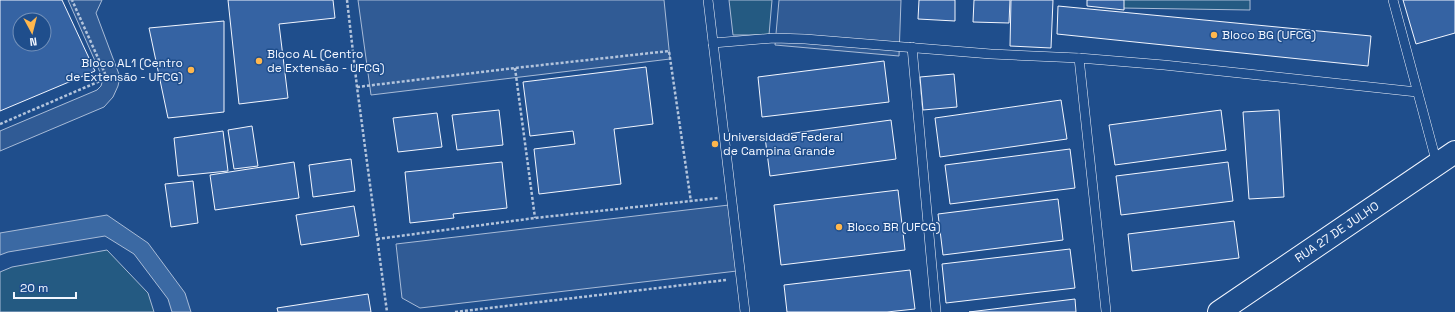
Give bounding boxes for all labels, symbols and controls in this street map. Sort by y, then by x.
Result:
north arrow [12,12,52,52]
place label: Bloco BG (UFCG) [1222,27,1316,43]
marker: Bloco BG (UFCG) [1209,30,1219,40]
text: N [29,35,38,49]
place label: Bloco AL (Centro de Extensão - UFCG) [267,46,384,76]
place label: Bloco AL1 (Centro de Extensão - UFCG) [66,55,183,85]
marker: Bloco AL (Centro de Extensão - UFCG) [254,56,264,66]
marker: Bloco AL1 (Centro de Extensão - UFCG) [186,65,196,75]
place label: Universidade Federal de Campina Grande [723,129,843,159]
marker: Universidade Federal de Campina Grande [710,139,720,149]
street label: RUA 27 DE JULHO [1292,198,1382,266]
place label: Bloco BR (UFCG) [847,219,941,235]
marker: Bloco BR (UFCG) [834,222,844,232]
scale bar [14,274,76,300]
text: 20 m [20,280,48,296]

